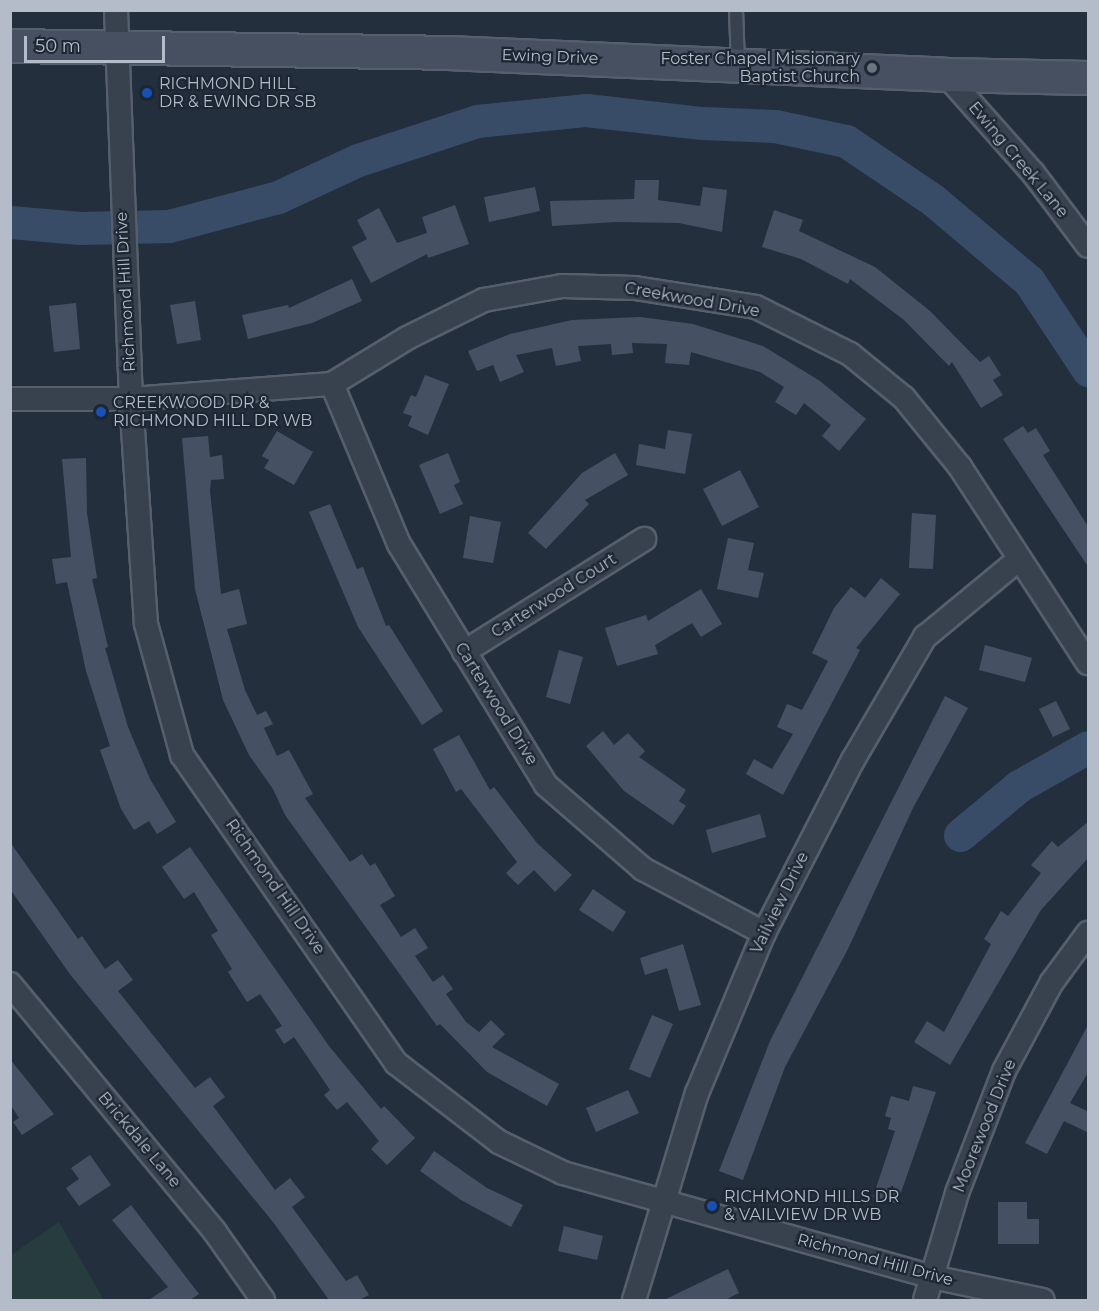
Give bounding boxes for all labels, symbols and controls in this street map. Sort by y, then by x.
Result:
scale bar [27,24,168,62]
text: 50 m [35,35,81,57]
street label: Ewing Drive [501,46,599,68]
place label: Foster Chapel Missionary Baptist Church [660,49,860,87]
marker: Foster Chapel Missionary Baptist Church [865,61,879,75]
place label: RICHMOND HILL DR & EWING DR SB [159,74,316,112]
marker: RICHMOND HILL DR & EWING DR SB [140,86,154,100]
street label: Ewing Creek Lane [964,98,1072,222]
street label: Richmond Hill Drive [112,211,140,373]
street label: Creekwood Drive [623,279,761,321]
place label: CREEKWOOD DR & RICHMOND HILL DR WB [113,393,312,431]
marker: CREEKWOOD DR & RICHMOND HILL DR WB [94,405,108,419]
street label: Carterwood Court [488,550,620,642]
street label: Carterwood Drive [451,639,541,769]
street label: Richmond Hill Drive [221,816,329,958]
street label: Vailview Drive [747,849,813,957]
street label: Moorewood Drive [950,1057,1020,1195]
street label: Brickdale Lane [94,1088,184,1192]
place label: RICHMOND HILLS DR & VAILVIEW DR WB [724,1187,899,1225]
marker: RICHMOND HILLS DR & VAILVIEW DR WB [705,1199,719,1213]
street label: Richmond Hill Drive [795,1230,955,1290]

